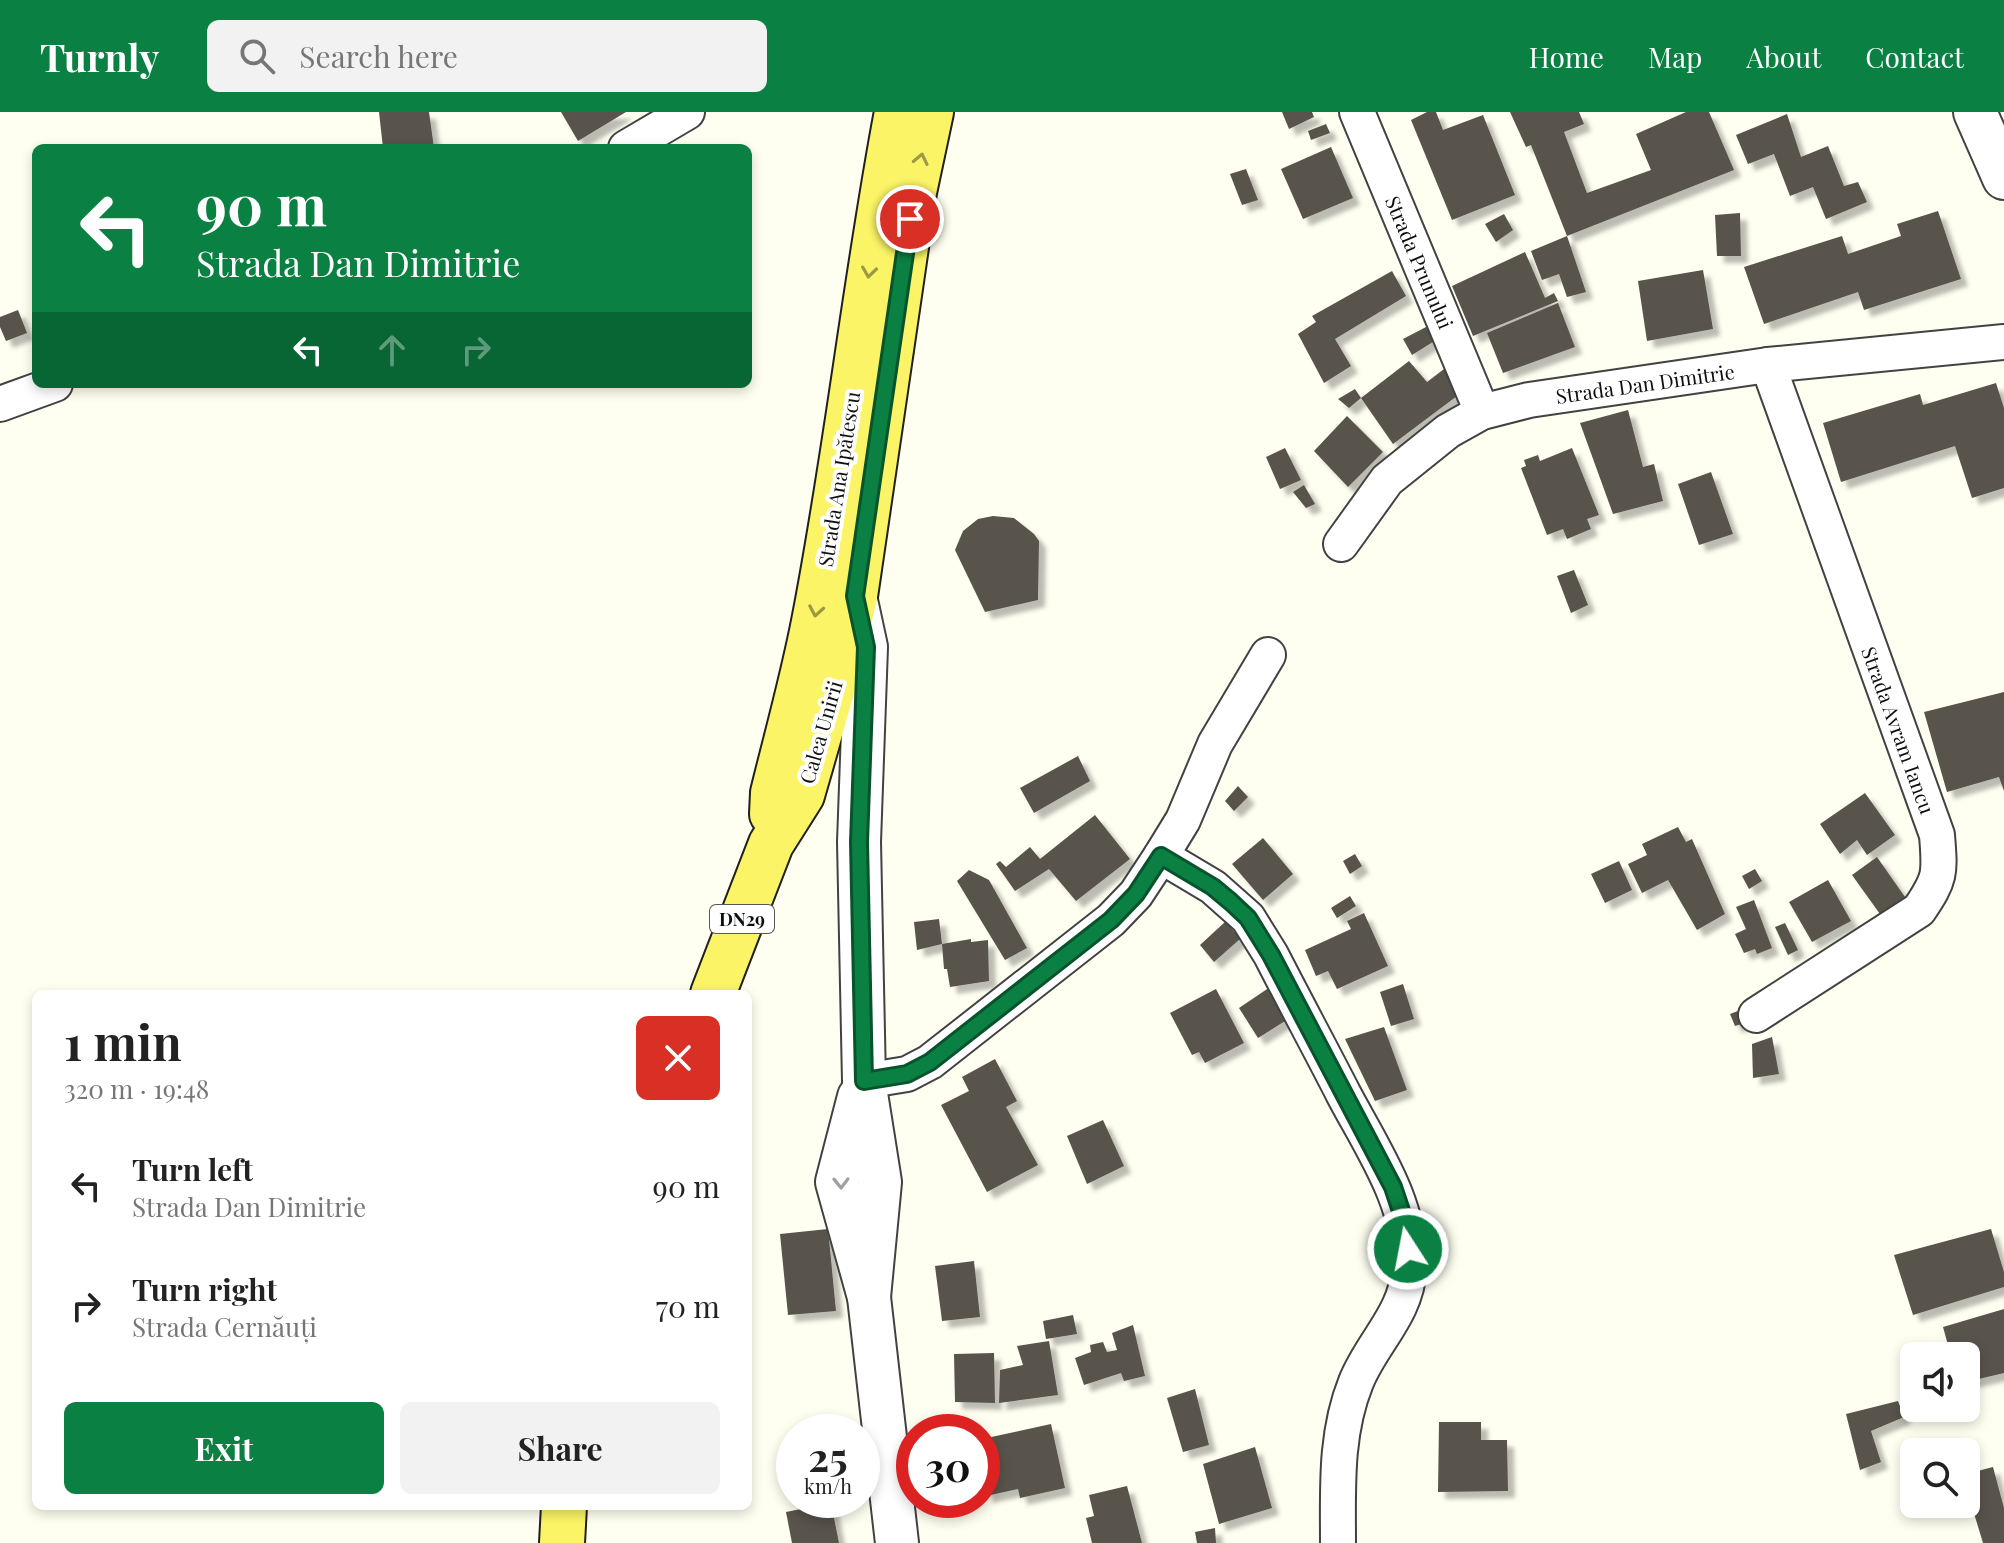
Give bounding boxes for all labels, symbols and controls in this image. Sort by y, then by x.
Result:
search box [207,20,767,92]
text: Turnly [40,31,159,82]
icon: search [235,34,279,78]
text: Search here [299,36,458,76]
text: Home [1529,38,1604,75]
text: Map [1648,38,1702,75]
text: About [1746,38,1821,75]
text: Contact [1865,38,1964,75]
one-way arrow [912,152,929,166]
text: 90 m [196,166,327,241]
icon: left [64,176,168,280]
pin [876,185,944,253]
street label: Strada Prunului [1380,191,1460,333]
icon: arrive [888,197,932,241]
text: Strada Dan Dimitrie [196,238,520,286]
one-way arrow [861,265,878,278]
icon: left [286,328,330,372]
icon: ahead [370,328,414,372]
icon: right [454,328,498,372]
street label: Strada Dan Dimitrie [1554,357,1736,409]
street label: Strada Ana Ipătescu [811,389,865,569]
one-way arrow [808,605,825,618]
street label: Strada Avram Iancu [1856,643,1942,818]
street label: Calea Unirii [792,677,848,787]
road number: DN29 [710,905,774,933]
text: 1 min [64,1009,182,1073]
button: close [636,1016,720,1100]
text: 320 m · 19:48 [64,1071,209,1106]
text: Turn left [132,1149,253,1189]
icon: left [64,1164,108,1208]
text: 90 m [653,1166,720,1206]
one-way arrow [832,1178,849,1190]
text: Strada Dan Dimitrie [132,1189,366,1224]
position arrow [1366,1207,1450,1291]
text: Turn right [132,1269,277,1309]
icon: right [64,1284,108,1328]
text: 70 m [656,1286,720,1326]
text: Strada Cernăuți [132,1309,317,1344]
map controls [1900,1342,1980,1518]
button: sound [1900,1342,1980,1422]
button: Exit [64,1402,384,1494]
button: Share [400,1402,720,1494]
speed limit sign: 30 [896,1414,1000,1518]
text: 25 [808,1429,848,1482]
button: search [1900,1438,1980,1518]
text: km/h [804,1472,852,1499]

